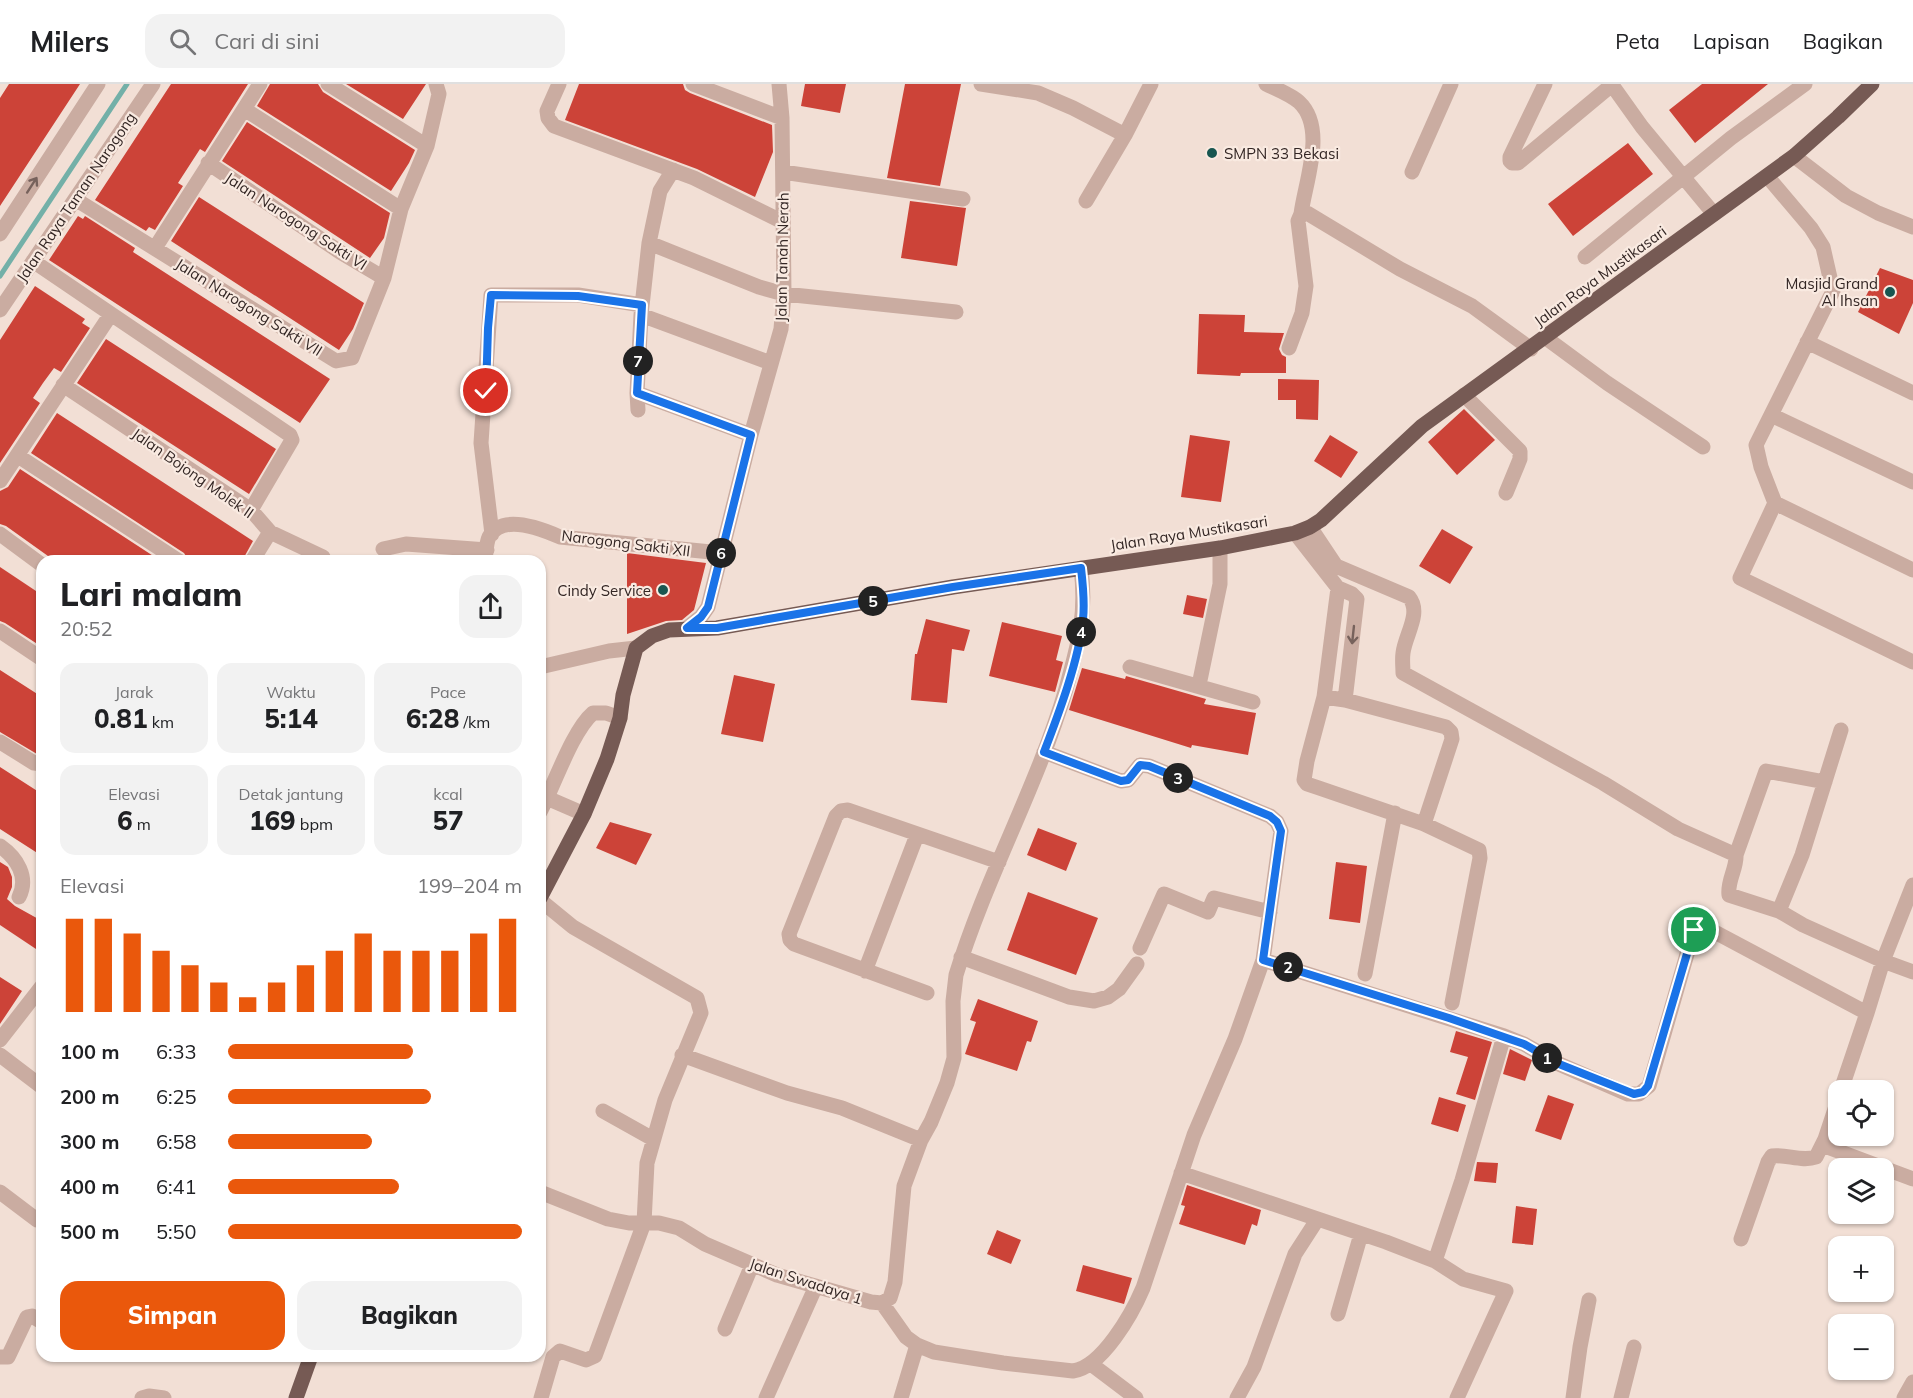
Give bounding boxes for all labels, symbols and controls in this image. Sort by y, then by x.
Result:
search box [145,14,565,68]
text: Milers [30,24,109,59]
icon: search [166,25,199,58]
text: Cari di sini [214,27,320,55]
text: Peta [1615,28,1660,54]
text: Lapisan [1693,28,1770,54]
text: Bagikan [1803,28,1883,54]
street label: Jalan Raya Taman Narogong [12,109,140,285]
place label: SMPN 33 Bekasi [1224,144,1339,163]
marker: SMPN 33 Bekasi [1205,146,1219,160]
street label: Jalan Narogong Sakti VI [221,168,371,274]
one-way arrow [26,177,38,194]
street label: Jalan Tanah Nerah [771,192,793,322]
street label: Jalan Raya Mustikasari [1530,222,1670,330]
street label: Jalan Narogong Sakti VII [172,254,326,360]
place label: Masjid Grand Al Ihsan [1786,274,1878,310]
marker: Masjid Grand Al Ihsan [1883,285,1897,299]
pin: 7 [623,346,653,376]
text: 7 [633,351,643,371]
pin [460,365,511,416]
icon: check [469,374,502,407]
street label: Jalan Bojong Molek II [128,424,258,522]
street label: Jalan Raya Mustikasari [1109,511,1269,555]
street label: Narogong Sakti XII [560,526,692,560]
pin: 6 [706,538,736,568]
text: 6 [716,543,726,563]
text: Lari malam [60,573,242,614]
button: share [459,575,522,638]
place label: Cindy Service [557,581,651,600]
marker: Cindy Service [656,583,670,597]
pin: 5 [858,586,888,616]
text: 5 [868,591,878,611]
text: 20:52 [60,616,113,641]
pin: 4 [1066,617,1096,647]
text: 4 [1076,622,1086,642]
one-way arrow [1347,624,1358,644]
text: Jarak [115,682,153,702]
text: Waktu [266,682,316,702]
text: Pace [430,682,466,702]
text: 0.81 [94,702,148,735]
text: 5:14 [264,702,318,735]
text: 6:28 [406,702,459,735]
text: km [148,712,174,732]
text: /km [459,712,490,732]
pin: 3 [1163,763,1193,793]
text: 3 [1173,768,1183,788]
text: Elevasi [108,784,160,804]
text: Detak jantung [239,784,343,804]
text: kcal [433,784,463,804]
text: 6 [117,804,133,837]
text: 169 [249,804,296,837]
text: 57 [432,804,464,837]
text: m [133,814,151,834]
text: bpm [296,814,333,834]
text: Elevasi [60,873,124,898]
text: 199–204 m [417,873,522,898]
pin [1668,904,1719,955]
icon: arrive [1677,913,1710,946]
pin: 2 [1273,952,1303,982]
text: 2 [1283,957,1293,977]
text: 100 m [60,1039,119,1064]
text: 6:33 [156,1039,197,1064]
pin: 1 [1532,1043,1562,1073]
text: 1 [1542,1048,1552,1068]
map controls [1828,1080,1894,1380]
button: locate [1828,1080,1894,1146]
text: 200 m [60,1084,119,1109]
text: 6:25 [156,1084,197,1109]
text: 300 m [60,1129,119,1154]
text: 6:58 [156,1129,197,1154]
button: layers [1828,1158,1894,1224]
text: 400 m [60,1174,119,1199]
text: 6:41 [156,1174,197,1199]
text: 500 m [60,1219,119,1244]
text: 5:50 [156,1219,197,1244]
button: + [1828,1236,1894,1302]
street label: Jalan Swadaya 1 [747,1254,865,1308]
button: Simpan [60,1281,285,1350]
button: Bagikan [297,1281,522,1350]
button: − [1828,1314,1894,1380]

